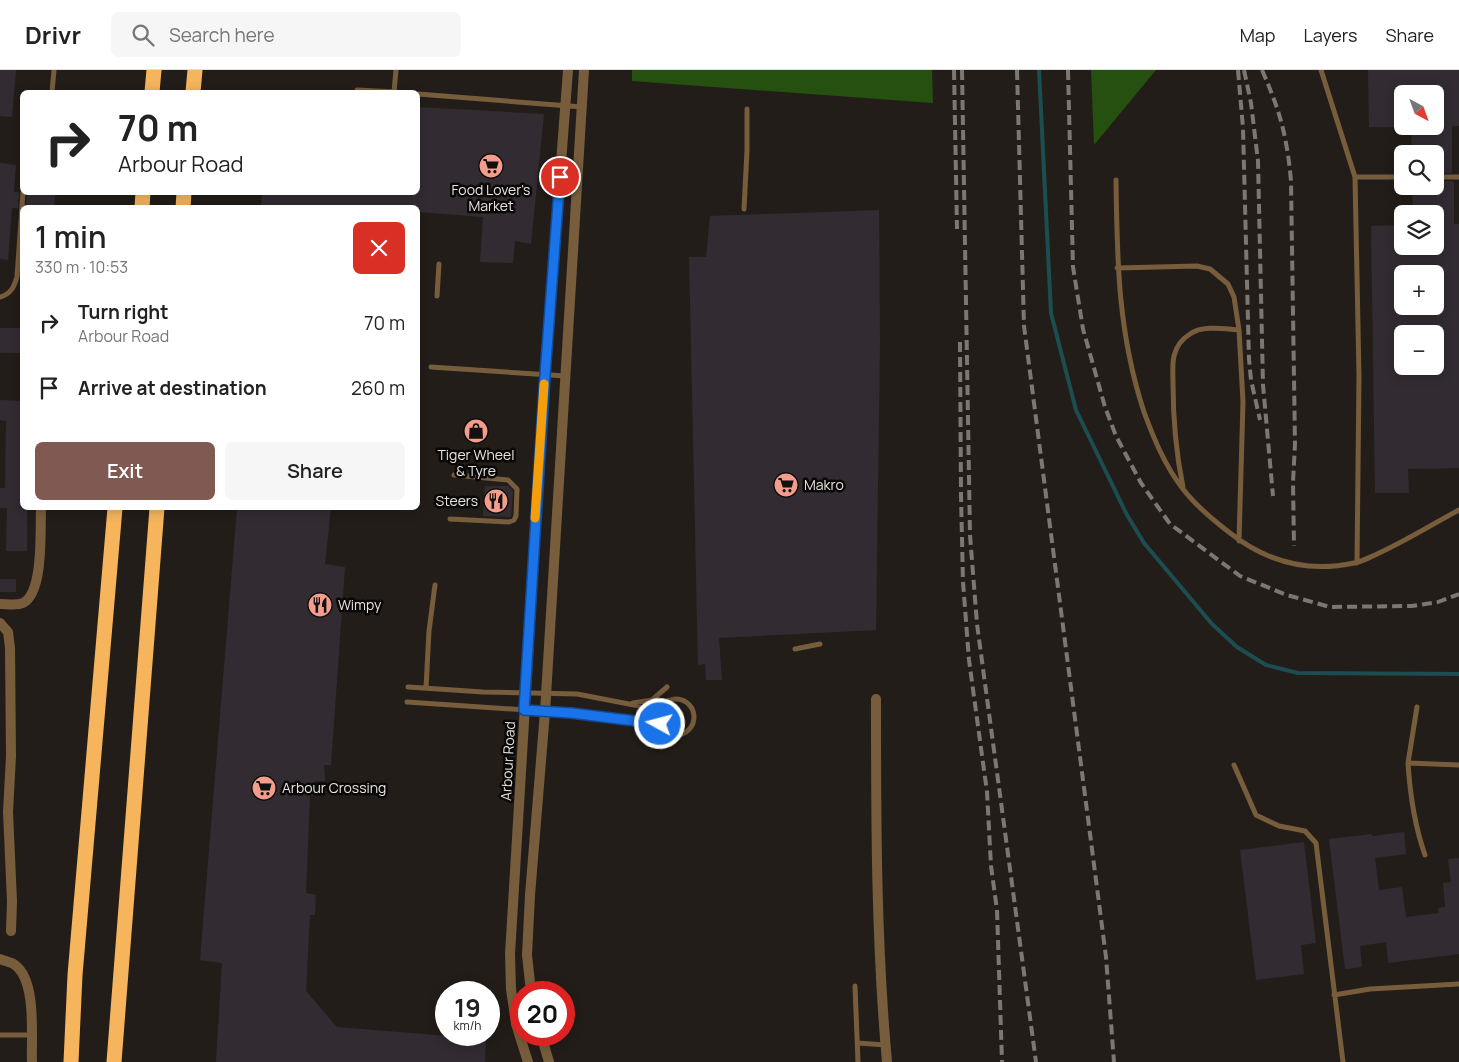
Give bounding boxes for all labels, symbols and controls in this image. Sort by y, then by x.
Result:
search box [111,12,461,57]
text: Drivr [25,18,81,51]
icon: search [129,21,157,49]
text: Search here [169,22,275,48]
text: Map [1240,23,1275,47]
text: Layers [1303,23,1357,47]
text: Share [1385,23,1434,47]
north arrow [1394,85,1444,135]
map controls [1394,85,1444,375]
text: 70 m [118,104,198,152]
icon: right [35,110,100,175]
button: search [1394,145,1444,195]
text: Arbour Road [118,149,243,179]
supermarket icon: Food Lover's Market [478,153,504,179]
pin [539,156,581,198]
icon: arrive [546,163,574,191]
place label: Food Lover's Market [452,180,530,215]
button: layers [1394,205,1444,255]
text: 1 min [35,216,107,257]
button: close [353,222,405,274]
text: 330 m · 10:53 [35,256,128,278]
button: + [1394,265,1444,315]
text: Turn right [78,299,168,325]
icon: right [35,309,63,337]
text: 70 m [364,310,405,336]
text: Arbour Road [78,325,169,347]
button: − [1394,325,1444,375]
icon: arrive [35,374,63,402]
text: Arrive at destination [78,375,267,401]
text: 260 m [351,375,405,401]
shop icon: Tiger Wheel & Tyre [463,418,489,444]
button: Exit [35,442,215,500]
button: Share [225,442,405,500]
place label: Tiger Wheel & Tyre [438,445,515,480]
supermarket icon: Makro [773,472,799,498]
place label: Makro [804,475,844,494]
restaurant icon: Steers [483,488,509,514]
place label: Steers [436,491,478,510]
restaurant icon: Wimpy [307,592,333,618]
place label: Wimpy [338,595,382,614]
position arrow [633,697,685,749]
street label: Arbour Road [496,721,519,801]
supermarket icon: Arbour Crossing [251,775,277,801]
place label: Arbour Crossing [282,778,386,797]
speed limit sign: 20 [510,981,575,1046]
text: 19 [454,990,481,1025]
text: km/h [454,1017,481,1034]

